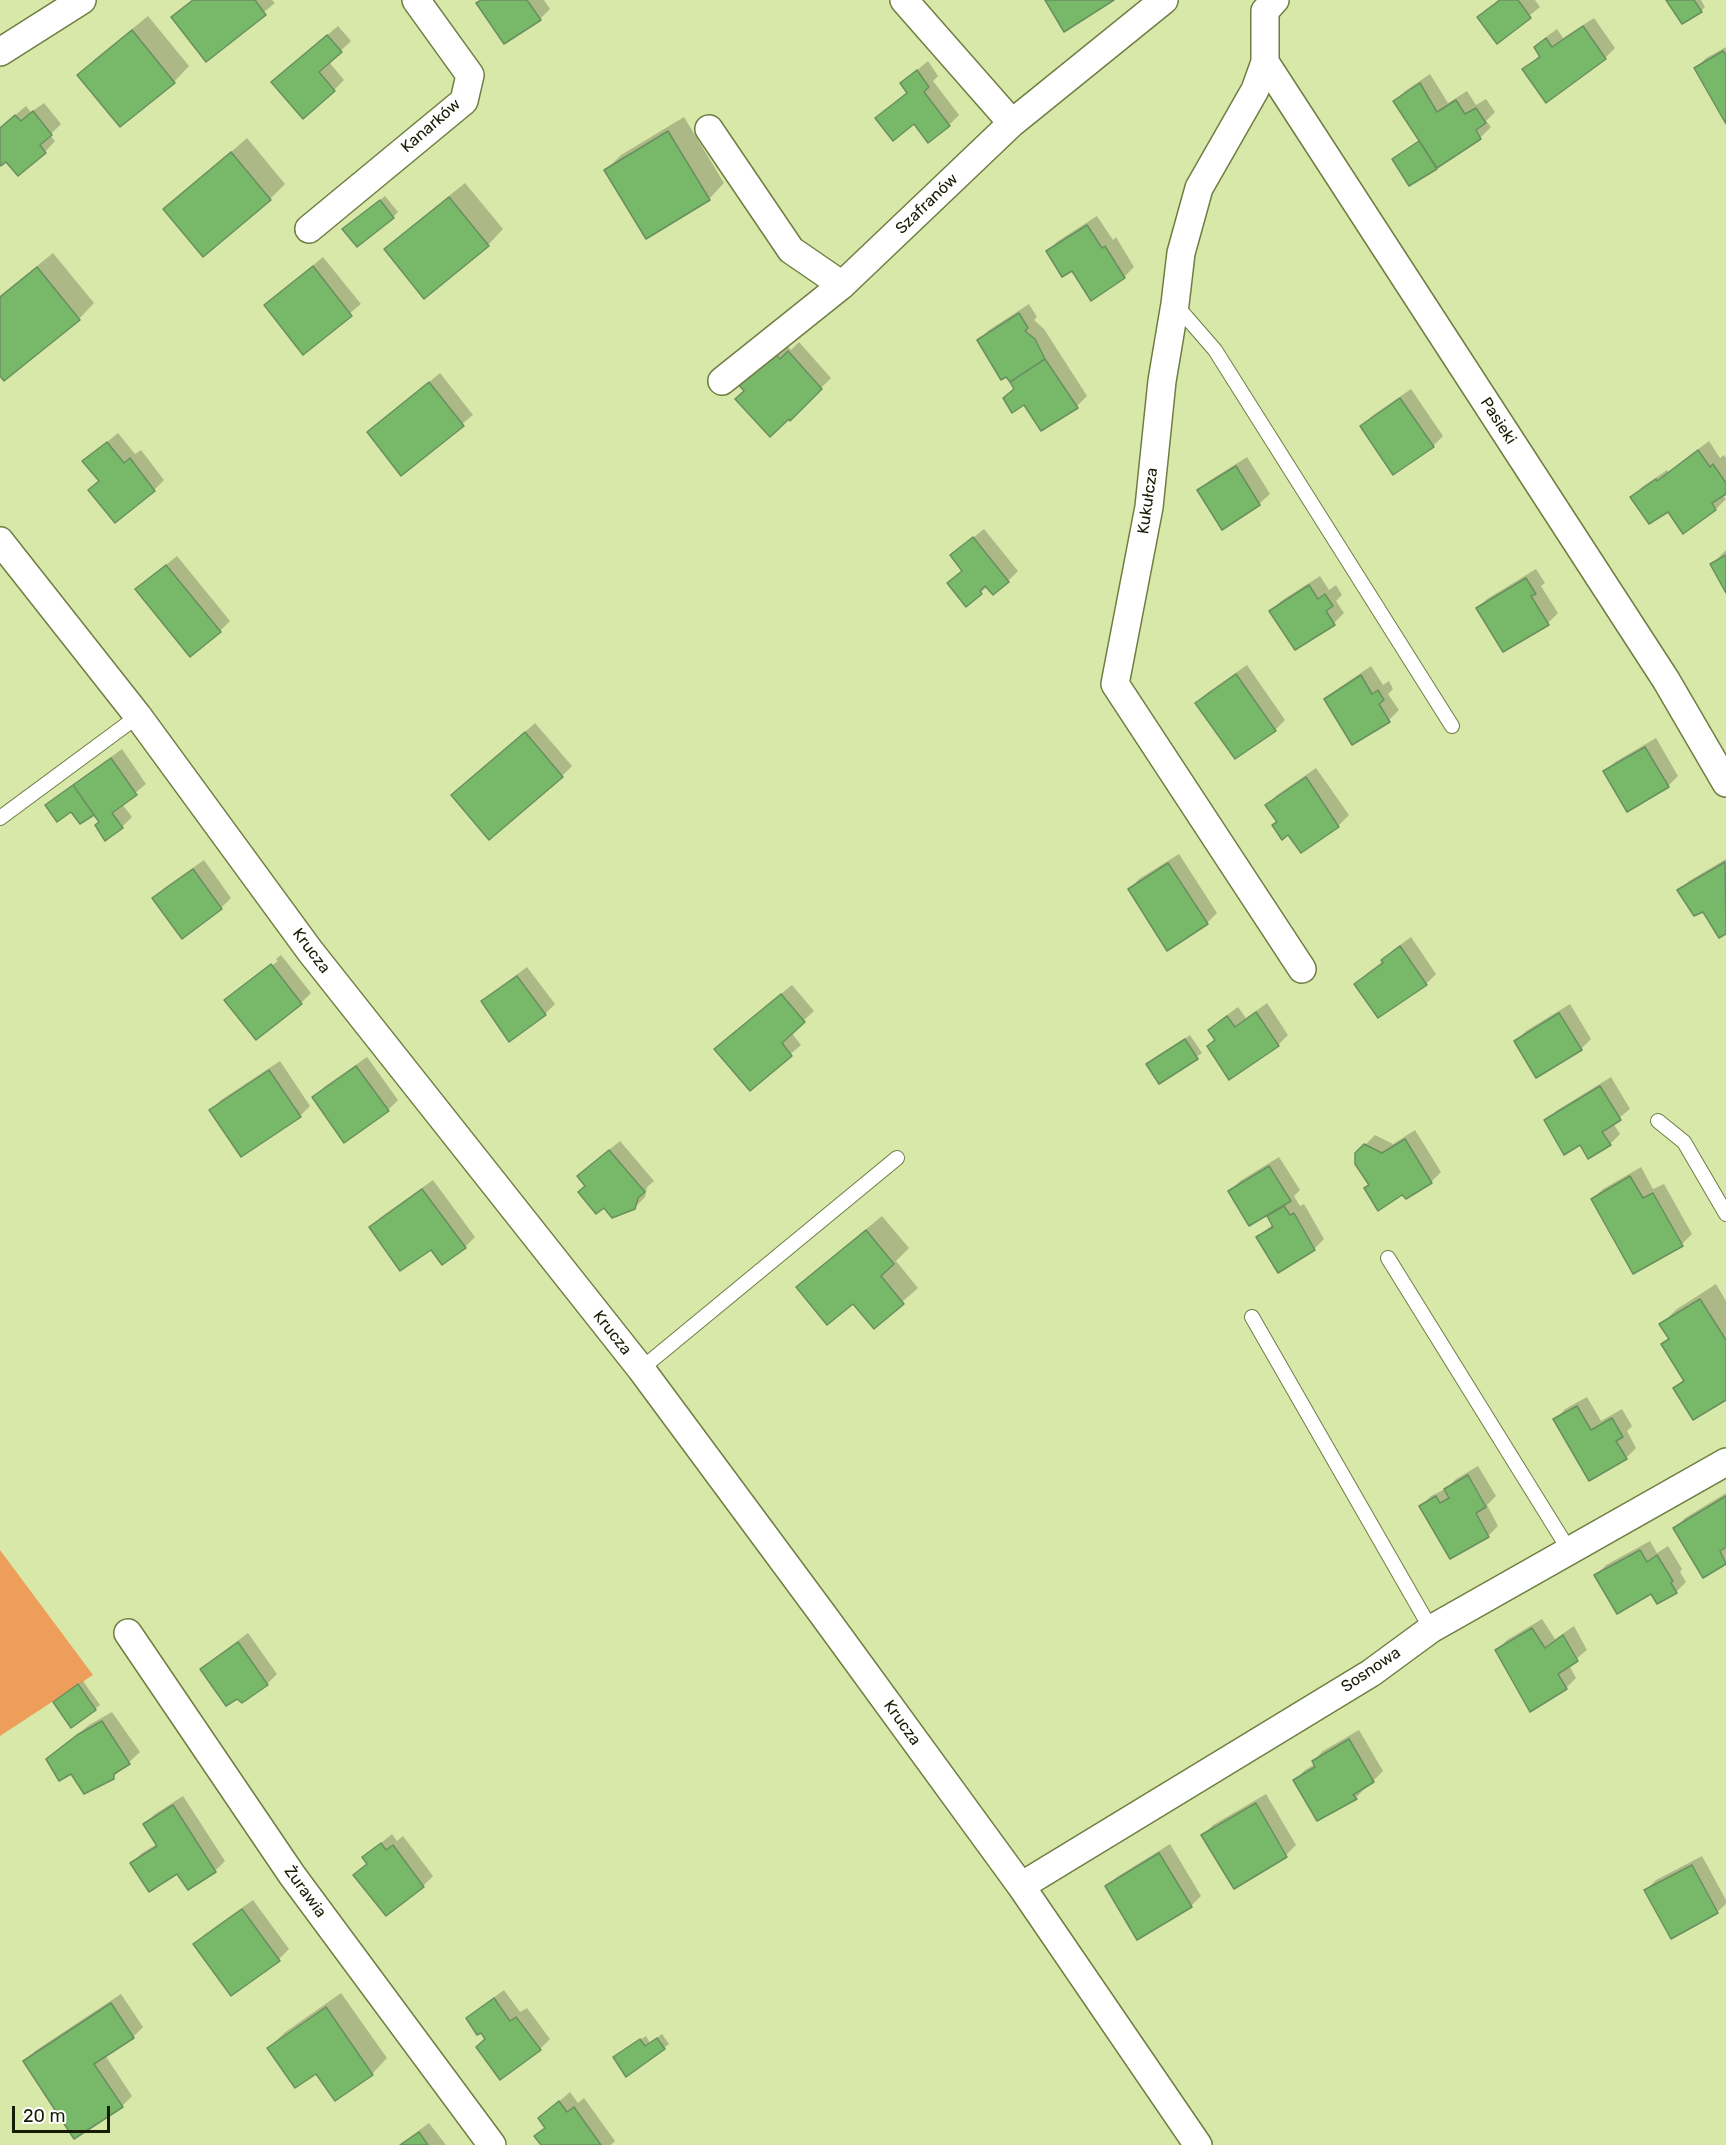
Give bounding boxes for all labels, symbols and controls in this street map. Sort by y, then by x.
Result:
street label: Kanarków [397,95,465,157]
street label: Szafranów [892,170,962,238]
street label: Pasieki [1476,394,1520,448]
street label: Kukułcza [1134,466,1162,536]
street label: Krucza [288,925,334,977]
street label: Krucza [589,1307,635,1359]
street label: Sosnowa [1338,1643,1404,1697]
street label: Krucza [879,1697,925,1749]
street label: Żurawia [280,1862,330,1922]
scale bar [15,2094,112,2132]
text: 20 m [23,2105,65,2127]

